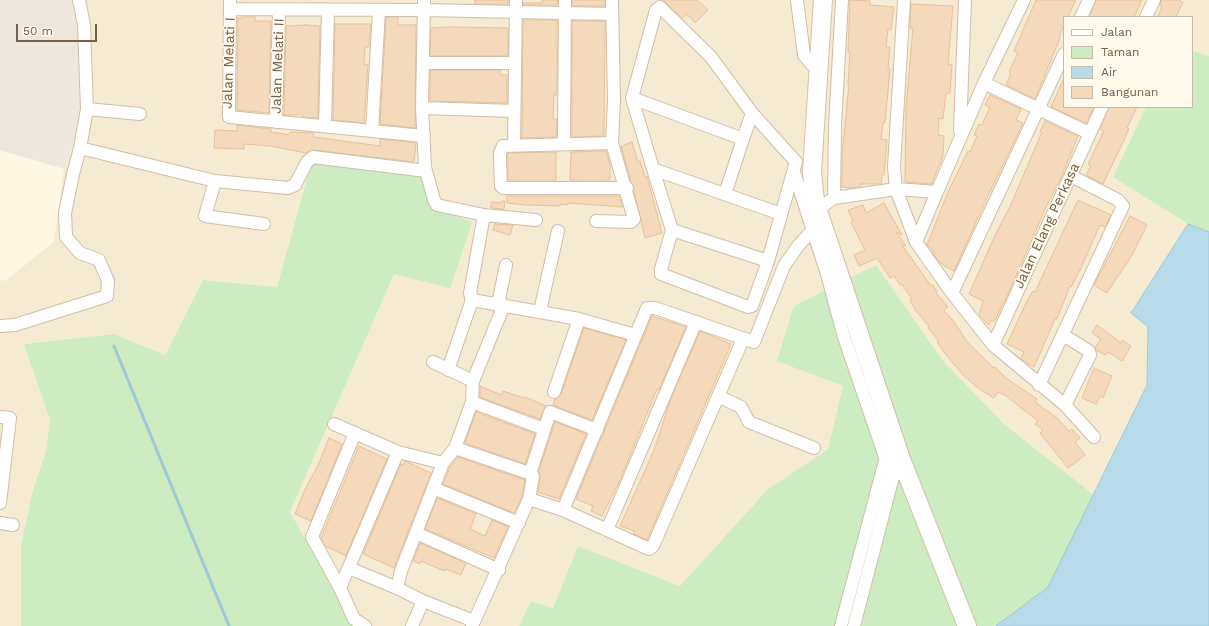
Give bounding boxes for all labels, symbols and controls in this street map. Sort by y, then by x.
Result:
scale bar [18,16,99,42]
legend [1063,16,1193,108]
street label: Jalan Melati I [219,17,239,109]
street label: Jalan Melati II [268,18,288,114]
text: 50 m [23,24,53,38]
text: Jalan [1101,25,1132,39]
text: Taman [1101,45,1139,59]
text: Air [1101,65,1117,79]
text: Bangunan [1101,85,1159,99]
street label: Jalan Elang Perkasa [1011,161,1083,291]

